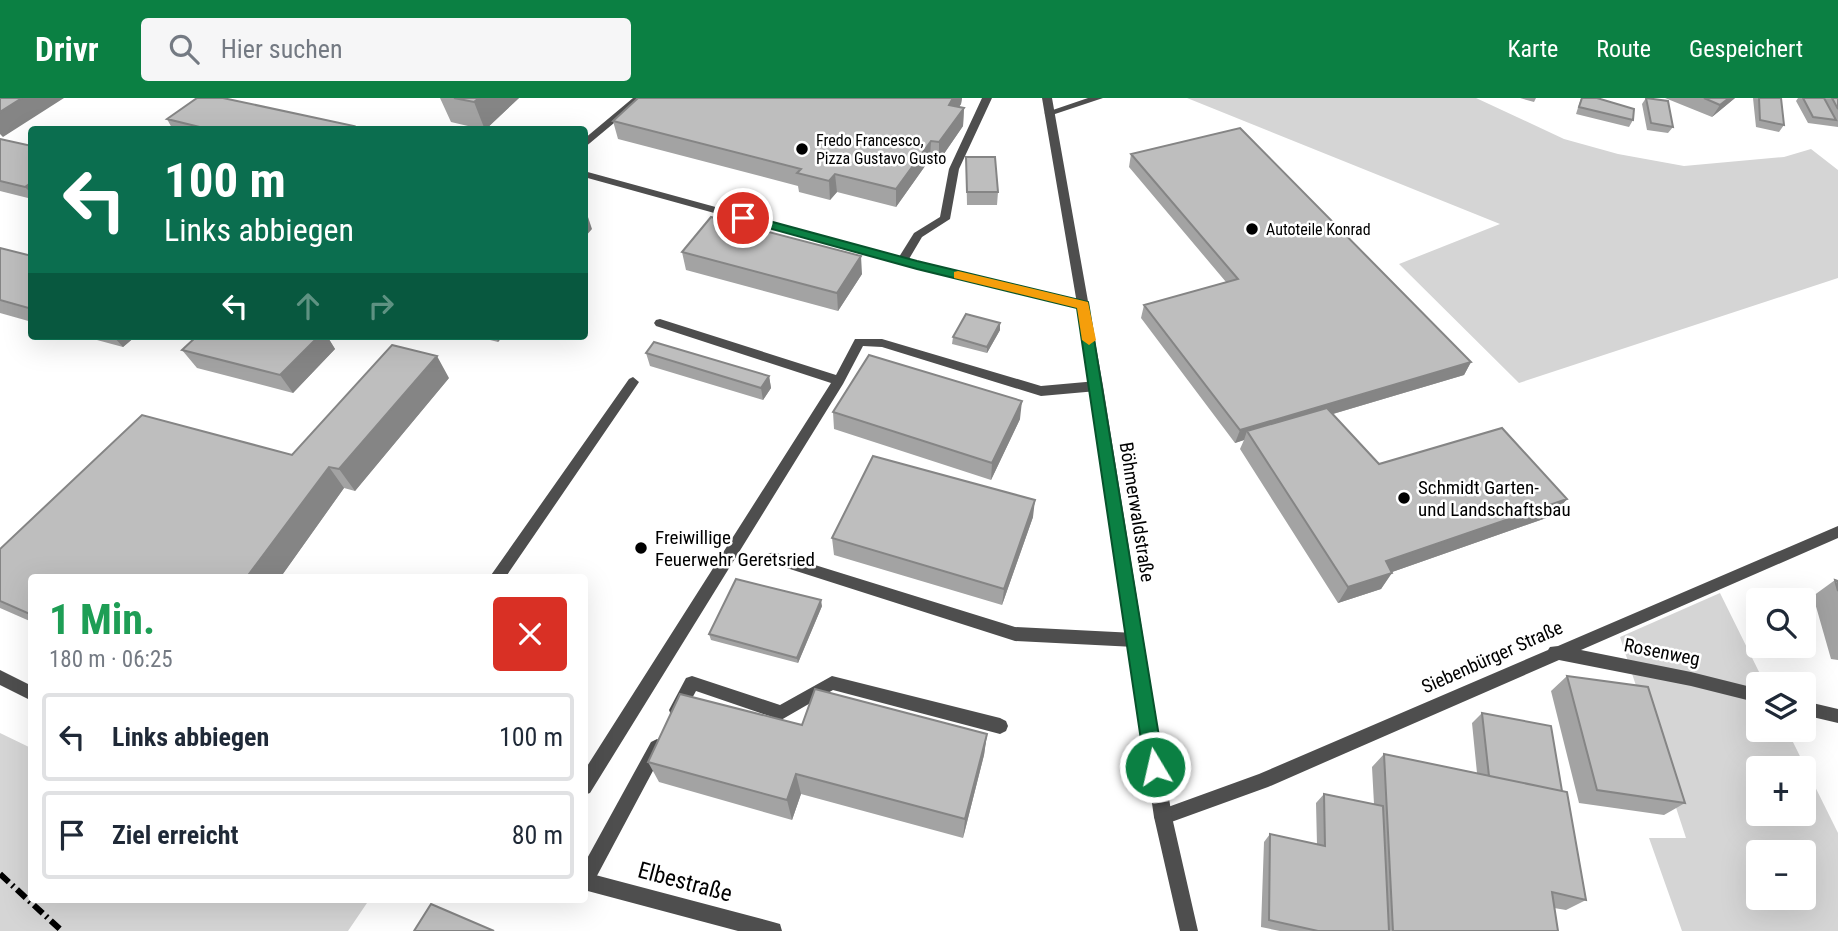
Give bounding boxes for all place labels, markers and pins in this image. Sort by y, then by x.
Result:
place label: Fredo Francesco, Pizza Gustavo Gusto [816,131,946,168]
marker: Fredo Francesco, Pizza Gustavo Gusto [794,141,810,157]
pin [713,188,773,248]
place label: Autoteile Konrad [1266,220,1371,239]
marker: Autoteile Konrad [1244,221,1260,237]
place label: Schmidt Garten- und Landschaftsbau [1418,476,1571,521]
marker: Schmidt Garten- und Landschaftsbau [1396,490,1412,506]
place label: Freiwillige Feuerwehr Geretsried [655,526,815,571]
marker: Freiwillige Feuerwehr Geretsried [633,540,649,556]

